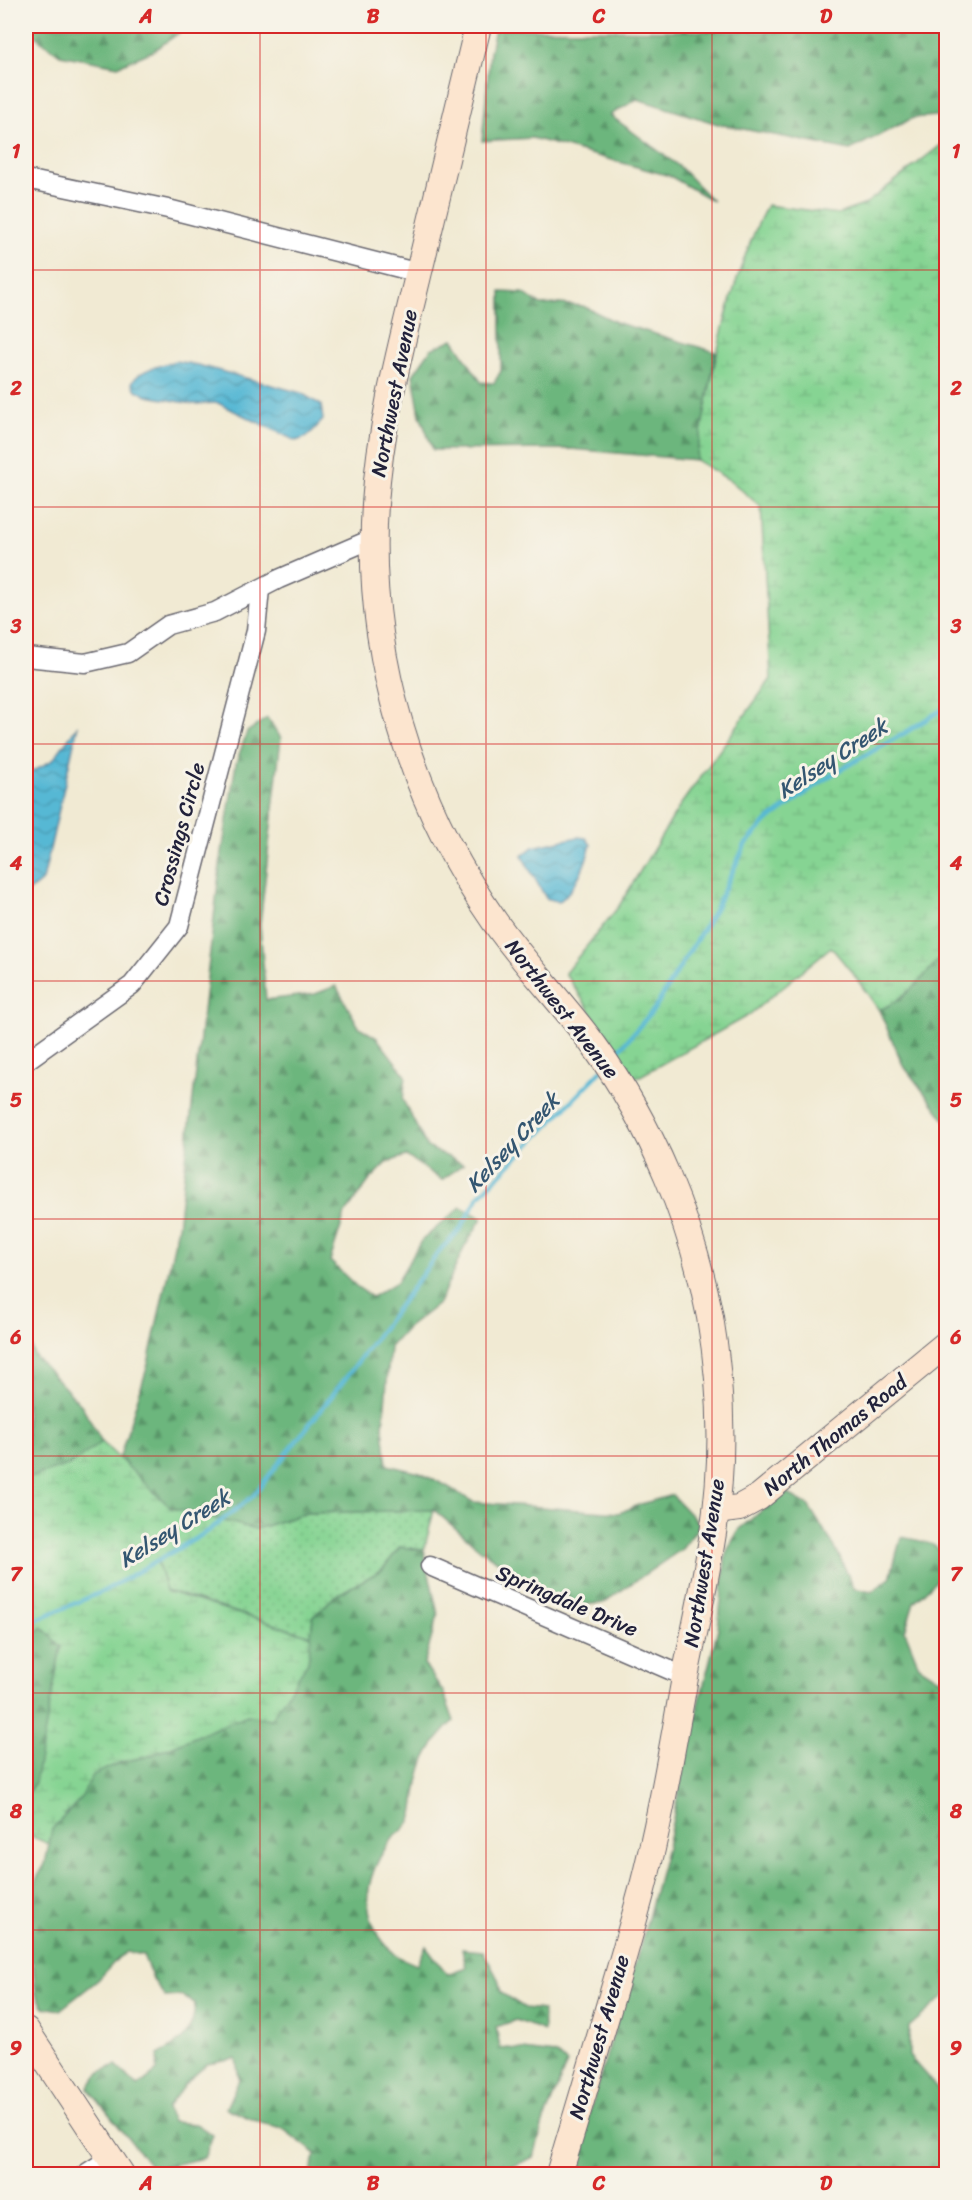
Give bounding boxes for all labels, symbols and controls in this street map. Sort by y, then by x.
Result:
text: A [138,0,153,34]
text: B [367,0,380,34]
text: C [592,0,606,34]
text: D [820,0,833,34]
text: 1 [12,134,21,169]
text: 1 [952,134,961,169]
street label: Northwest Avenue [359,306,429,480]
text: 2 [9,371,22,406]
text: 2 [949,371,962,406]
text: 3 [10,609,22,644]
text: 3 [950,609,962,644]
water label: Kelsey Creek [769,706,898,809]
street label: Crossings Circle [142,758,216,910]
text: 4 [9,846,23,881]
text: 4 [949,846,963,881]
street label: Northwest Avenue [495,930,629,1088]
water label: Kelsey Creek [455,1081,572,1202]
text: 5 [10,1083,22,1118]
text: 5 [950,1083,962,1118]
text: 6 [9,1320,22,1355]
text: 6 [949,1320,962,1355]
street label: North Thomas Road [754,1363,918,1506]
street label: Northwest Avenue [672,1476,736,1650]
water label: Kelsey Creek [111,1477,241,1578]
street label: Springdale Drive [490,1554,644,1648]
text: 7 [10,1557,23,1592]
text: 7 [950,1557,963,1592]
text: 8 [9,1794,23,1829]
text: 8 [949,1794,963,1829]
street label: Northwest Avenue [557,1950,641,2124]
text: 9 [10,2031,22,2066]
text: 9 [950,2031,962,2066]
text: A [138,2166,153,2200]
text: B [367,2166,380,2200]
text: C [592,2166,606,2200]
text: D [820,2166,833,2200]

